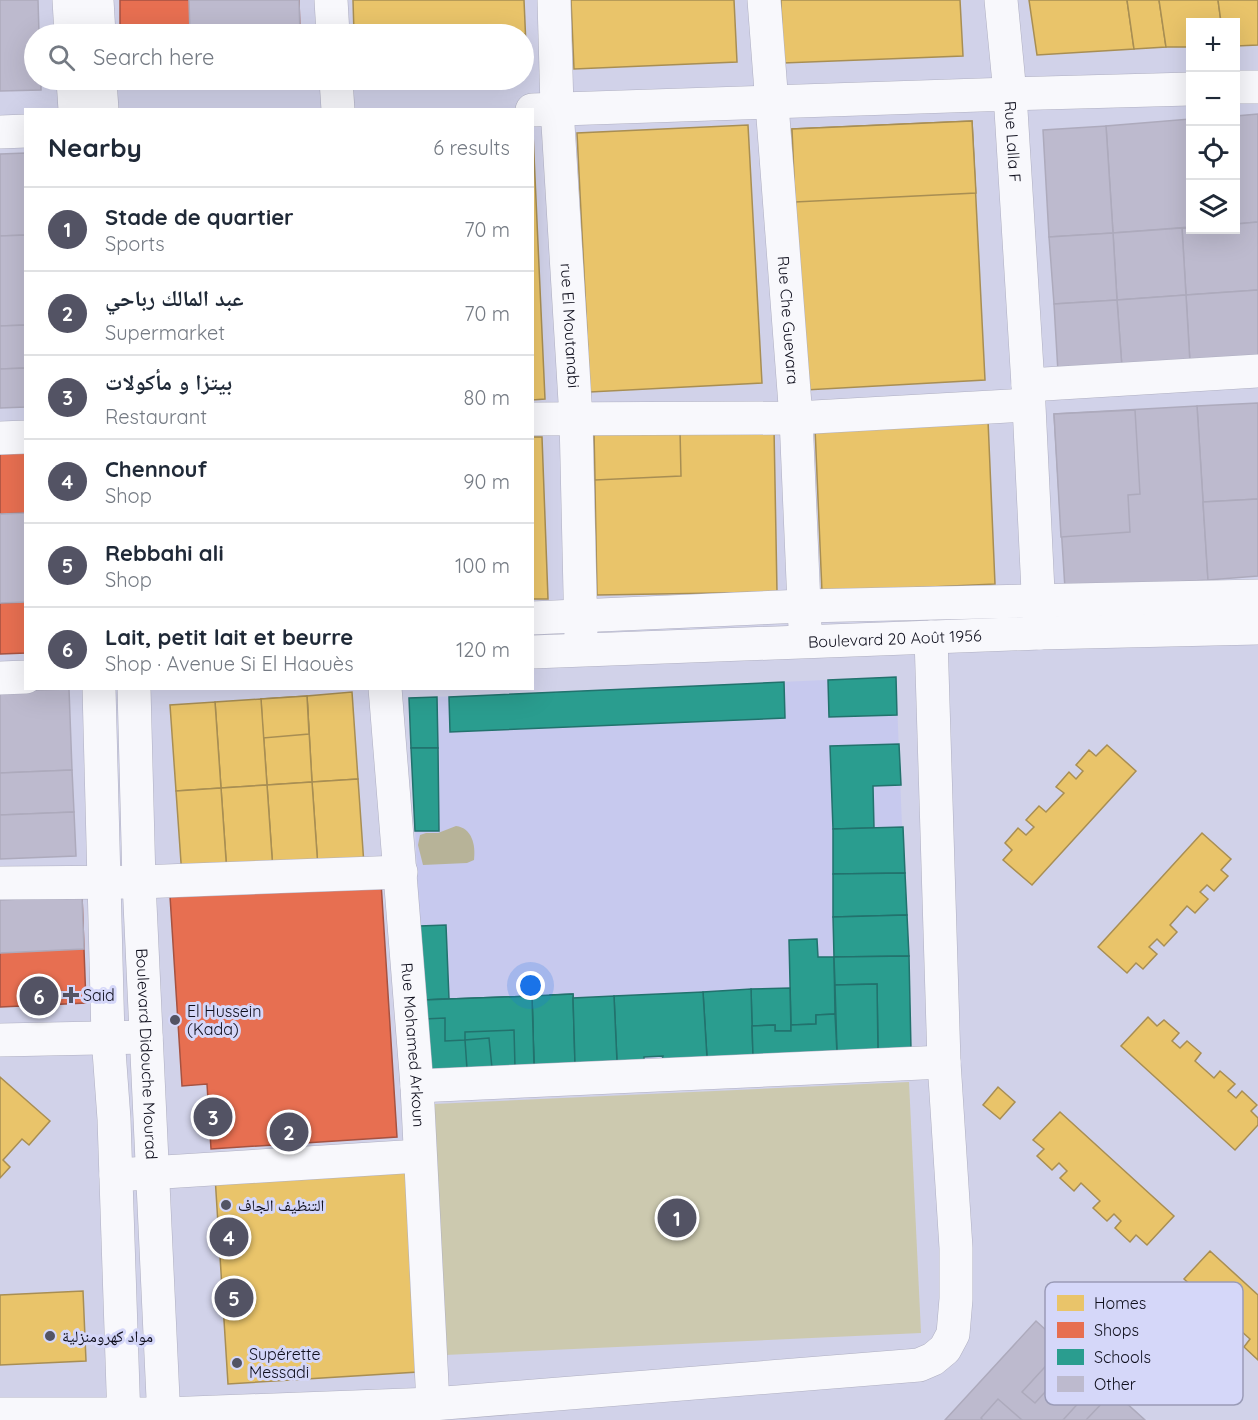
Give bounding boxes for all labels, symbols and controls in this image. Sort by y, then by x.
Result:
map controls [1186,18,1240,234]
button: + [1186,18,1240,72]
search box [24,24,534,90]
icon: search [45,41,78,74]
text: Search here [93,43,214,71]
button: − [1186,72,1240,126]
street label: Rue Lalla F [1000,100,1025,183]
button: locate [1186,126,1240,180]
text: Nearby [48,131,142,164]
text: 6 results [433,135,510,160]
button: layers [1186,180,1240,234]
text: Stade de quartier [105,203,294,231]
text: 1 [64,217,71,242]
text: 70 m [464,217,510,242]
text: Sports [105,231,165,256]
street label: Rue Che Guevara [774,255,803,385]
street label: rue El Moutanabi [557,263,584,389]
text: عبد المالك رباحي [105,284,244,312]
text: 2 [62,301,73,326]
text: 70 m [464,301,510,326]
text: Supermarket [105,320,225,345]
text: بيتزا و مأكولات [105,368,232,396]
text: 3 [62,385,73,410]
text: 80 m [464,385,510,410]
text: Restaurant [105,404,207,429]
text: Chennouf [105,455,207,483]
text: 4 [62,469,73,494]
text: 90 m [463,469,510,494]
text: Shop [105,483,152,508]
text: Rebbahi ali [105,539,224,567]
text: 5 [62,553,73,578]
text: 100 m [455,553,510,578]
text: Shop [105,567,152,592]
text: Lait, petit lait et beurre [105,623,353,651]
street label: Boulevard 20 Août 1956 [808,625,982,652]
text: 6 [62,637,73,662]
text: 120 m [456,637,510,662]
text: Shop · Avenue Si El Haouès [105,651,354,676]
street label: Boulevard Didouche Mourad [132,948,162,1160]
street label: Rue Mohamed Arkoun [397,962,429,1128]
your location [516,971,545,1000]
pin: 6 [20,974,58,1018]
place label: Said [83,985,115,1005]
marker: Said [64,988,78,1002]
place label: El Hussein (Kada) [187,1001,261,1039]
marker: El Hussein (Kada) [168,1013,182,1027]
pin: 3 [194,1094,232,1140]
pin: 2 [270,1110,308,1154]
place label: التنظيف الجاف [238,1195,324,1215]
pin: 1 [658,1196,696,1240]
marker: التنظيف الجاف [219,1198,233,1212]
pin: 4 [210,1214,248,1260]
pin: 5 [214,1276,254,1320]
legend [1045,1282,1243,1405]
text: Homes [1094,1293,1146,1313]
text: Shops [1094,1320,1139,1340]
place label: مواد كهرومنزلية [62,1326,153,1346]
marker: مواد كهرومنزلية [43,1329,57,1343]
place label: Supérette Messadi [249,1344,321,1382]
text: Schools [1094,1347,1151,1367]
marker: Supérette Messadi [230,1356,244,1370]
text: Other [1094,1374,1136,1394]

